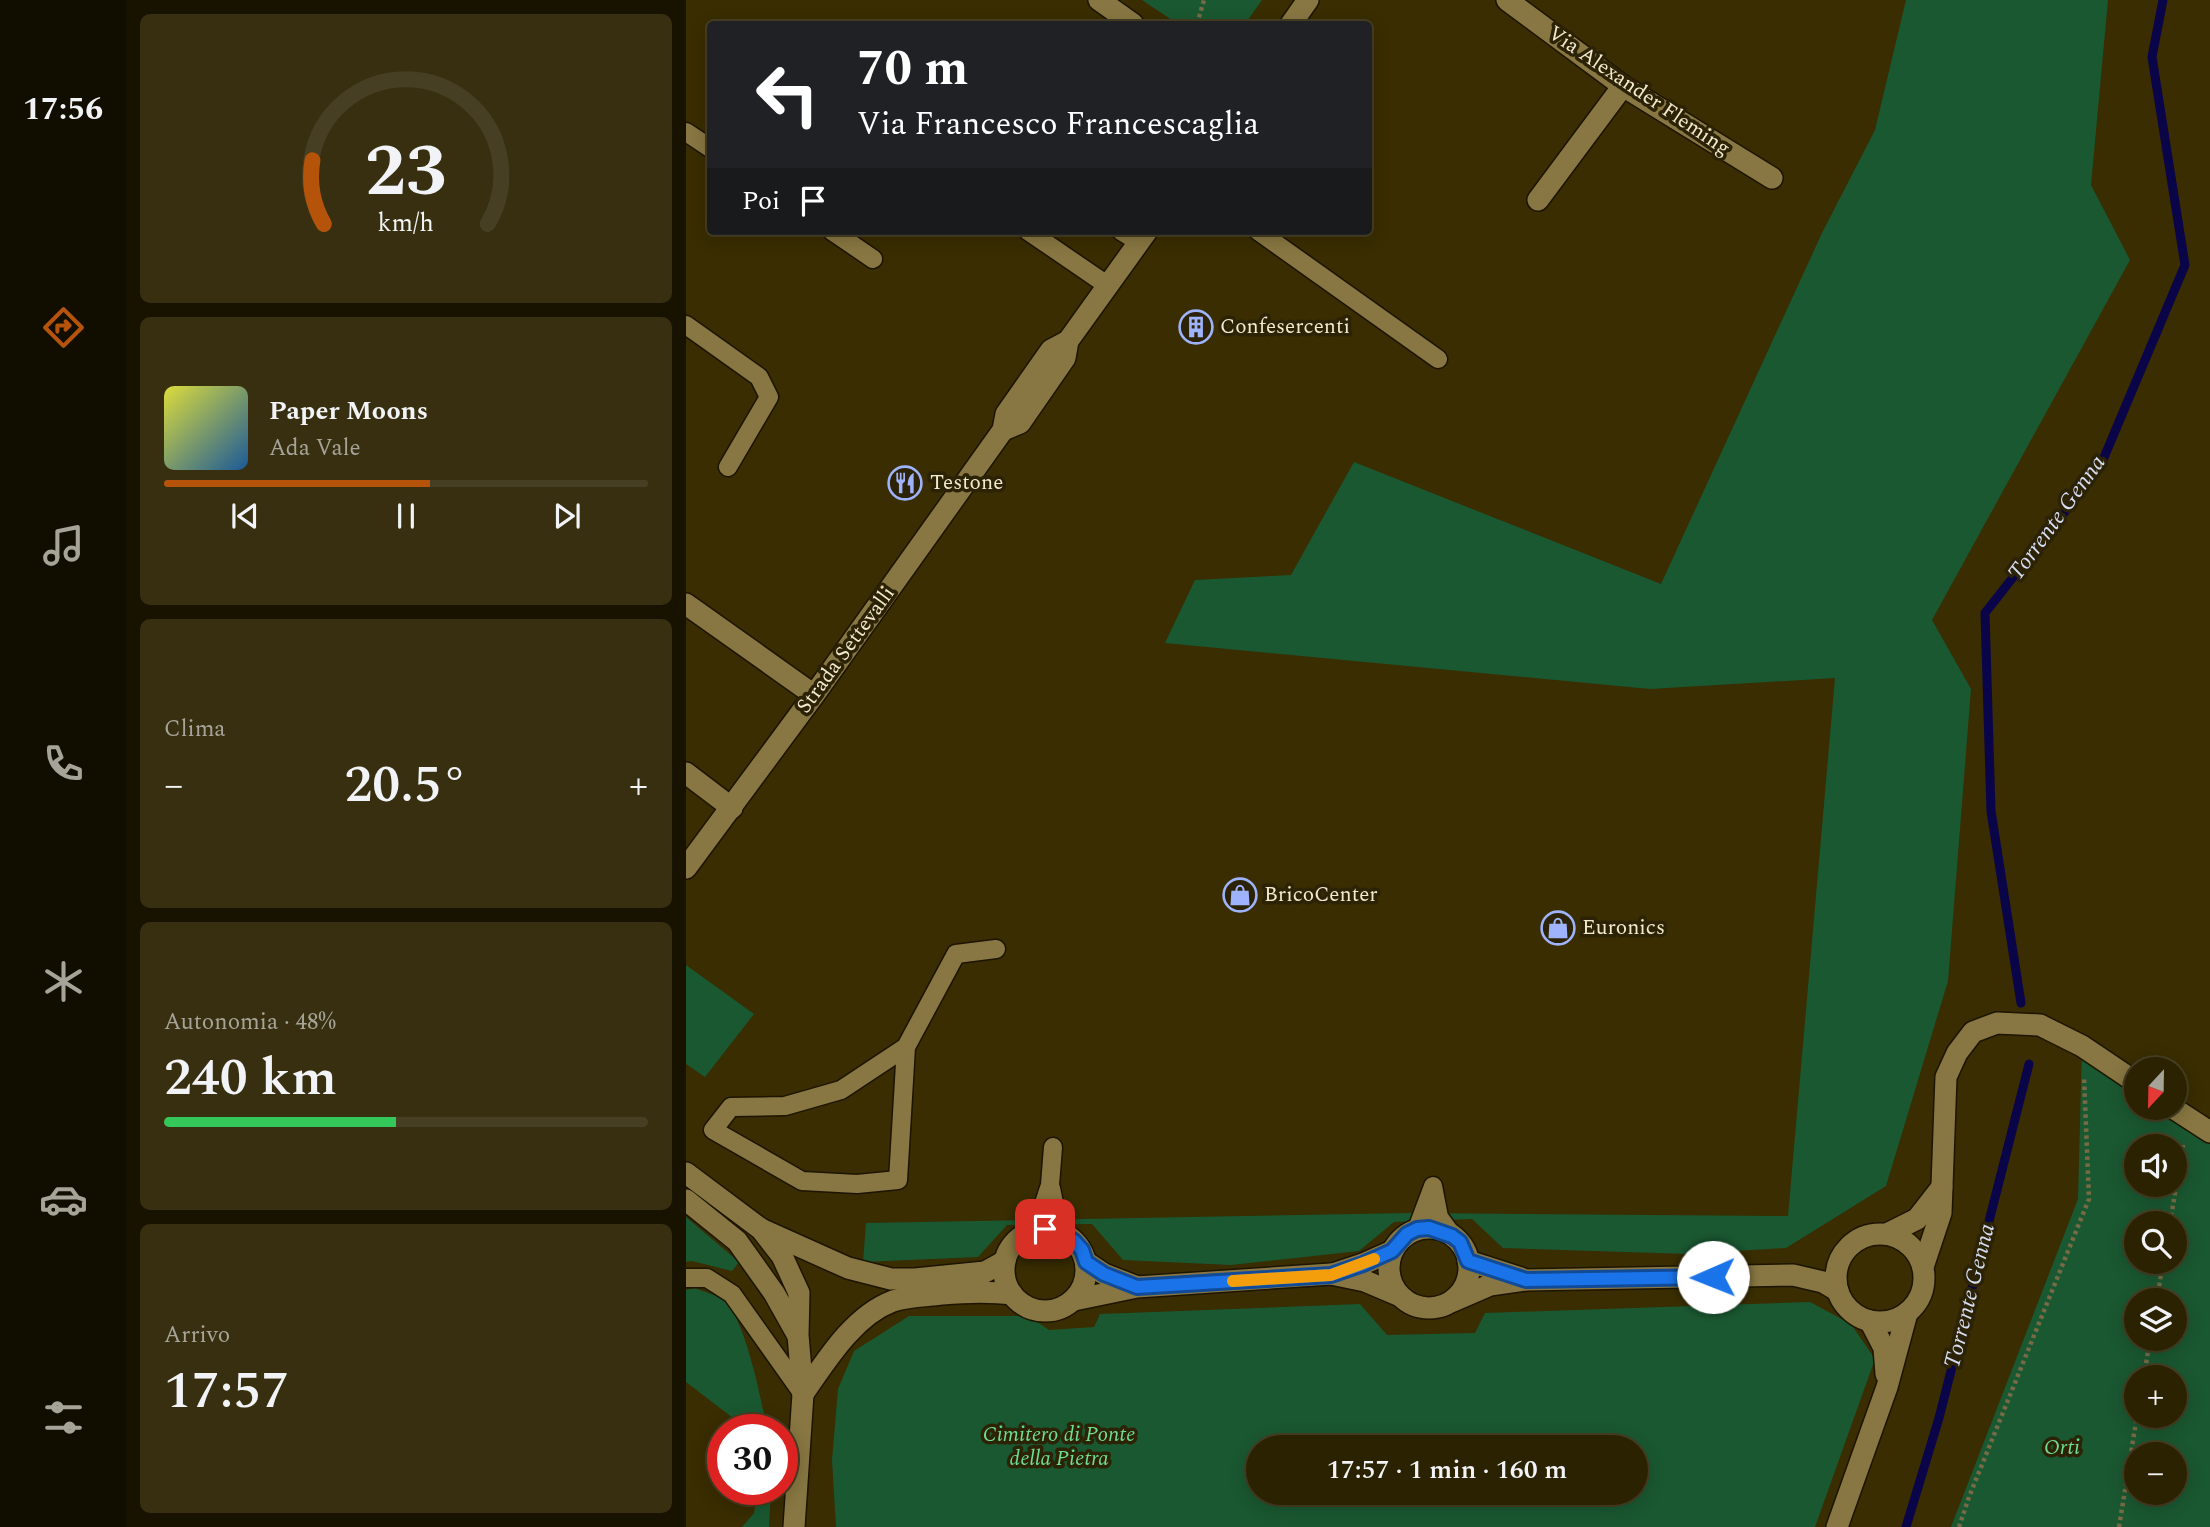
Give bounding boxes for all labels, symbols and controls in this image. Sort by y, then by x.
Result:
street label: Via Alexander Fleming [1541,18,1737,164]
text: 70 m [857,32,968,107]
icon: left [742,49,833,140]
text: 17:56 [23,85,103,134]
text: Via Francesco Francescaglia [857,100,1259,149]
text: 23 [365,118,447,229]
text: Poi [742,181,780,221]
icon: arrive [794,182,832,220]
text: km/h [378,205,434,243]
icon: directions [39,303,88,352]
building icon: Confesercenti [1177,308,1215,346]
place label: Confesercenti [1220,311,1350,343]
text: Paper Moons [269,391,428,431]
text: Ada Vale [269,431,361,466]
water label: Torrente Genna [1999,447,2115,588]
restaurant icon: Testone [886,464,924,502]
place label: Testone [930,467,1003,499]
icon: previous [226,497,264,535]
icon: pause [387,497,425,535]
icon: next [548,497,586,535]
icon: music [39,521,88,570]
street label: Strada Settevalli [789,580,903,720]
text: Clima [164,712,226,747]
icon: phone [39,739,88,788]
text: 20.5° [344,746,468,825]
text: − [164,757,183,815]
text: + [629,757,648,815]
shop icon: BricoCenter [1221,876,1259,914]
place label: BricoCenter [1264,879,1378,911]
shop icon: Euronics [1539,909,1577,947]
place label: Euronics [1582,912,1665,944]
icon: climate [39,957,88,1006]
text: Autonomia · 48% [164,1005,336,1040]
text: 240 km [164,1039,337,1118]
north arrow [2124,1057,2188,1120]
map controls [2124,1057,2187,1505]
button: sound [2124,1134,2187,1197]
icon: car [39,1175,88,1224]
pin [1015,1199,1075,1259]
icon: arrive [1026,1210,1064,1248]
button: search [2124,1211,2187,1274]
water label: Torrente Genna [1935,1219,2005,1372]
position arrow [1676,1240,1750,1314]
button: layers [2124,1288,2187,1351]
text: Arrivo [164,1318,230,1353]
text: 17:57 [164,1352,289,1431]
button: + [2124,1365,2187,1428]
icon: filters [39,1393,88,1442]
speed limit sign: 30 [707,1414,798,1505]
park label: Cimitero di Ponte della Pietra [983,1419,1135,1475]
park label: Orti [2044,1432,2080,1464]
button: − [2124,1442,2187,1505]
text: 17:57 · 1 min · 160 m [1327,1450,1567,1490]

